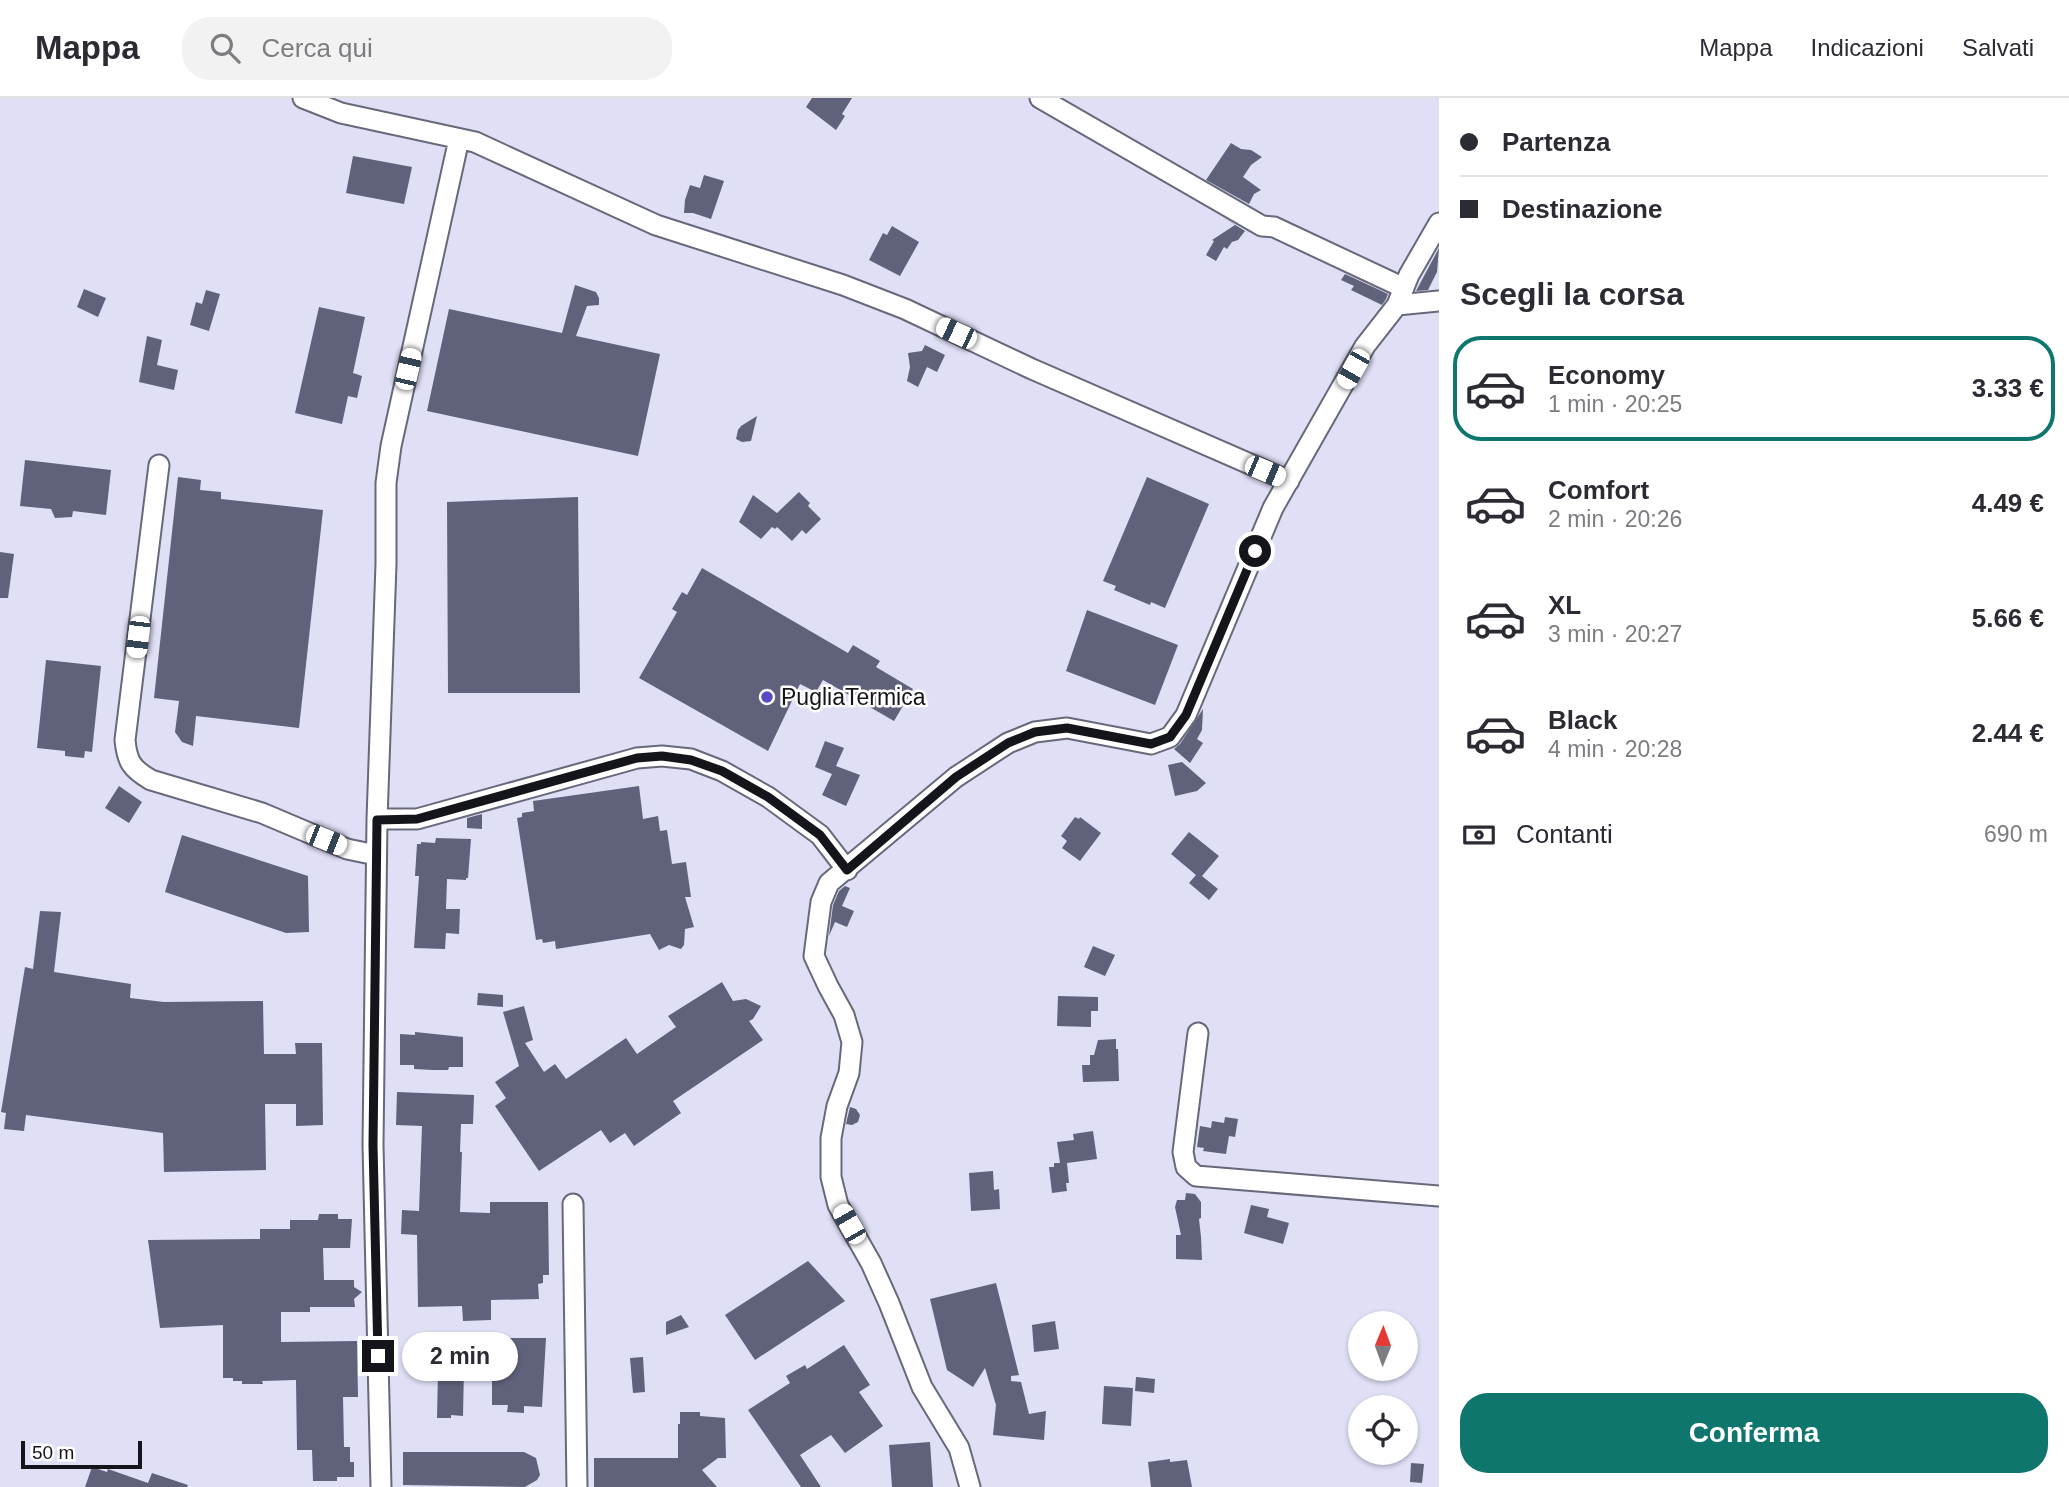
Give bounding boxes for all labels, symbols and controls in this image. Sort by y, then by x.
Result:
search box [182,17,672,80]
text: Mappa [35,29,140,66]
icon: search [206,29,244,67]
text: Cerca qui [262,33,373,63]
text: Mappa [1699,34,1773,61]
text: Indicazioni [1811,34,1924,61]
text: Salvati [1962,34,2034,61]
text: Partenza [1502,127,1610,157]
text: Destinazione [1502,194,1662,224]
text: Scegli la corsa [1460,276,1684,312]
car [933,315,980,351]
car [394,346,423,392]
car [1334,346,1373,392]
icon: car [1464,357,1527,420]
text: Economy [1548,360,1665,390]
text: 3.33 € [1972,373,2044,403]
text: 1 min · 20:25 [1548,391,1682,417]
car [1242,453,1289,489]
icon: car [1464,472,1527,535]
text: Comfort [1548,475,1649,505]
text: 4.49 € [1972,488,2044,518]
text: 2 min · 20:26 [1548,506,1682,532]
route start [1239,535,1271,567]
icon: car [1464,587,1527,650]
text: XL [1548,590,1581,620]
text: 5.66 € [1972,603,2044,633]
car [126,615,151,659]
text: 3 min · 20:27 [1548,621,1682,647]
place label: PugliaTermica [781,684,926,710]
marker: PugliaTermica [759,689,775,705]
icon: car [1464,702,1527,765]
text: Black [1548,705,1617,735]
text: 2.44 € [1972,718,2044,748]
text: 4 min · 20:28 [1548,736,1682,762]
icon: cash [1460,816,1498,854]
text: Contanti [1516,819,1613,849]
text: 690 m [1984,821,2048,847]
car [303,822,350,858]
car [830,1201,869,1247]
north arrow [1348,1311,1418,1381]
map controls [1348,1311,1418,1465]
callout: 2 min [402,1332,518,1380]
route end [362,1340,394,1372]
text: 2 min [430,1343,490,1369]
button: Conferma [1460,1393,2048,1473]
button: locate [1348,1395,1418,1465]
scale bar [21,1438,142,1470]
text: 50 m [32,1442,74,1463]

